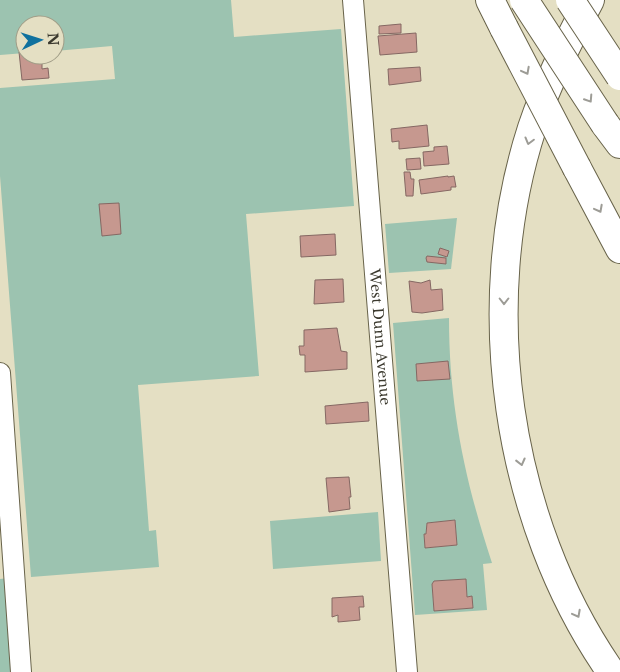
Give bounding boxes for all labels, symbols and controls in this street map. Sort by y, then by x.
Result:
north arrow [15,15,65,65]
text: N [44,32,62,46]
one-way arrow [520,65,530,74]
one-way arrow [583,94,592,103]
one-way arrow [524,137,535,145]
one-way arrow [593,203,603,212]
street label: West Dunn Avenue [366,267,395,406]
one-way arrow [499,298,509,305]
one-way arrow [515,458,526,467]
one-way arrow [570,609,580,618]

